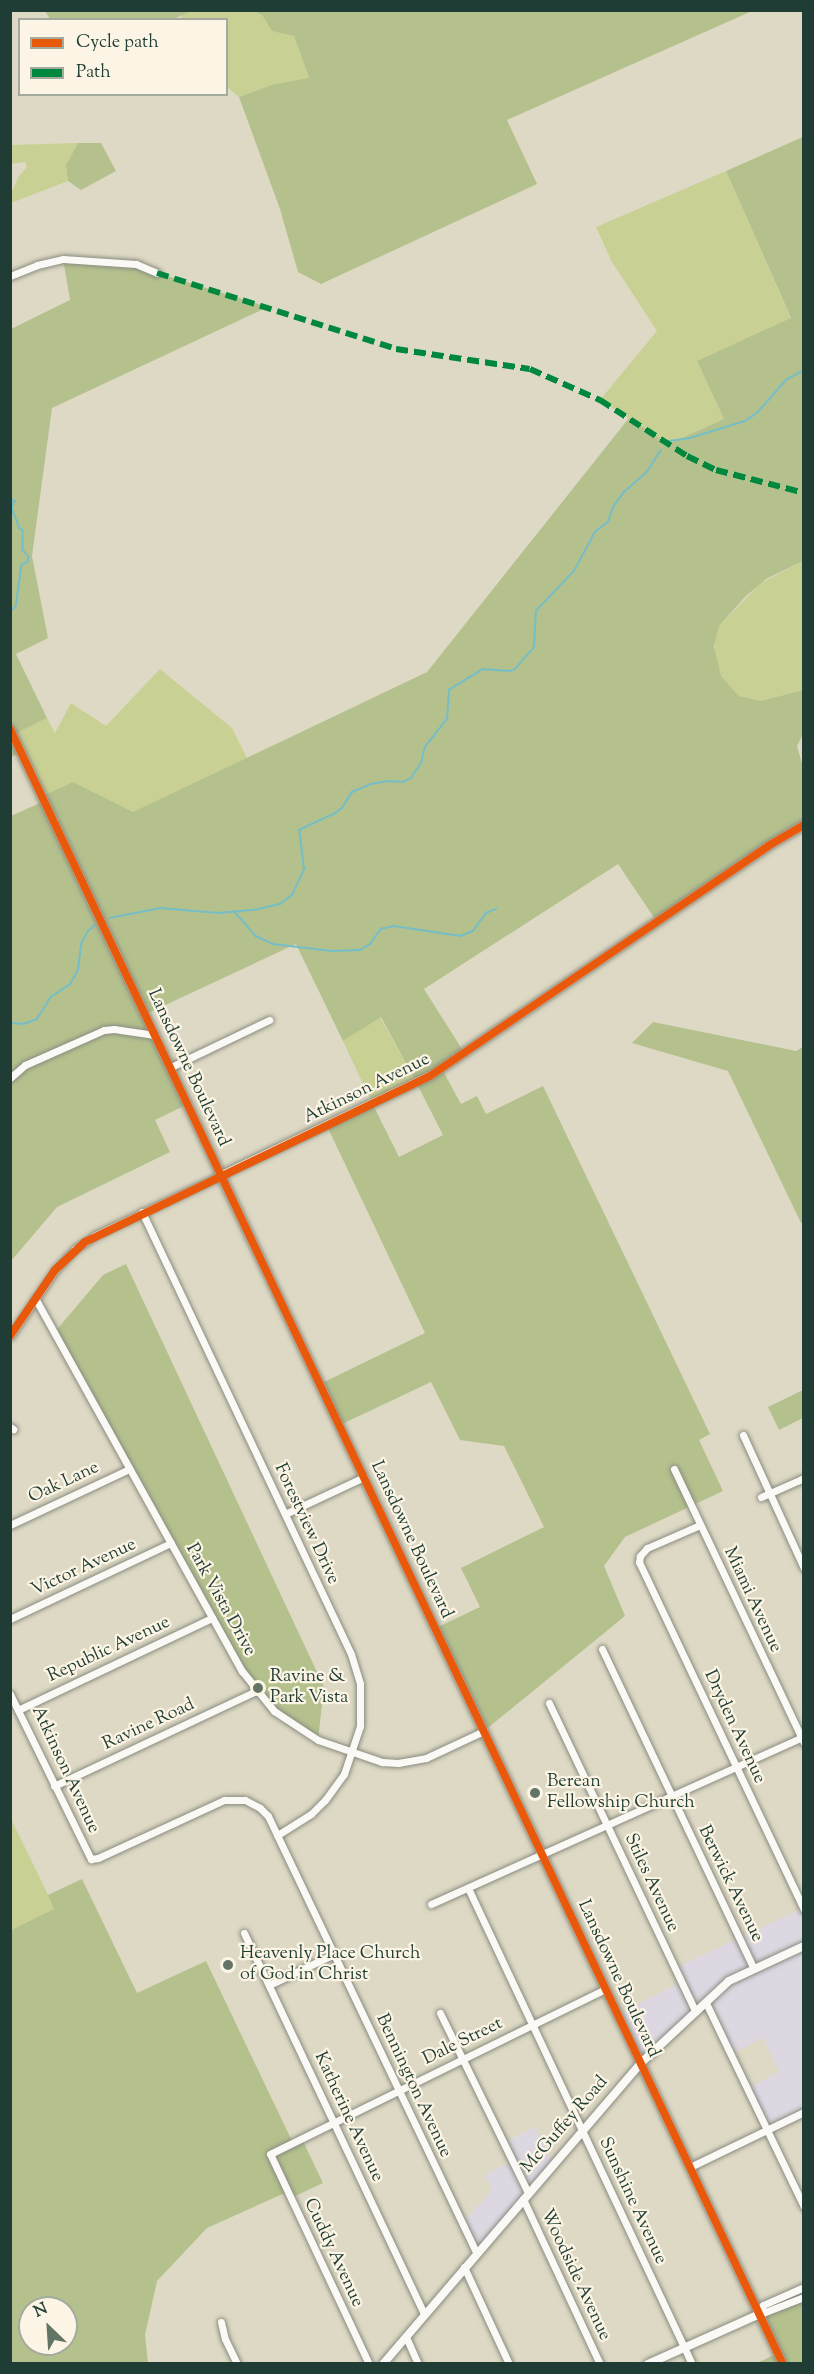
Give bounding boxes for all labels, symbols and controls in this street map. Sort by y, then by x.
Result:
legend [18,18,228,96]
text: Cycle path [76,30,159,56]
text: Path [76,60,111,86]
street label: Lansdowne Boulevard [142,986,234,1150]
street label: Atkinson Avenue [300,1049,434,1129]
street label: Oak Lane [25,1457,103,1509]
street label: Lansdowne Boulevard [365,1458,457,1622]
street label: Forestview Drive [269,1460,343,1588]
street label: Victor Avenue [28,1534,140,1602]
street label: Park Vista Drive [180,1540,260,1660]
street label: Miami Avenue [718,1544,786,1656]
street label: Republic Avenue [44,1612,174,1688]
place label: Ravine & Park Vista [270,1667,348,1710]
street label: Dryden Avenue [698,1667,770,1787]
marker: Ravine & Park Vista [251,1681,265,1695]
street label: Ravine Road [100,1694,198,1756]
street label: Atkinson Avenue [26,1703,104,1837]
place label: Berean Fellowship Church [547,1772,695,1814]
marker: Berean Fellowship Church [528,1786,542,1800]
street label: Berwick Avenue [693,1822,767,1946]
street label: Stiles Avenue [619,1830,683,1936]
street label: Lansdowne Boulevard [572,1897,664,2061]
place label: Heavenly Place Church of God in Christ [240,1944,420,1986]
marker: Heavenly Place Church of God in Christ [221,1958,235,1972]
street label: Bennington Avenue [370,2011,456,2161]
street label: Dale Street [420,2013,506,2071]
street label: Katherine Avenue [308,2049,388,2185]
street label: McGuffey Road [517,2072,613,2178]
street label: Sunshine Avenue [593,2134,671,2268]
street label: Cuddy Avenue [298,2195,368,2311]
street label: Woodside Avenue [535,2206,615,2344]
north arrow [18,2296,78,2356]
text: N [30,2298,52,2324]

